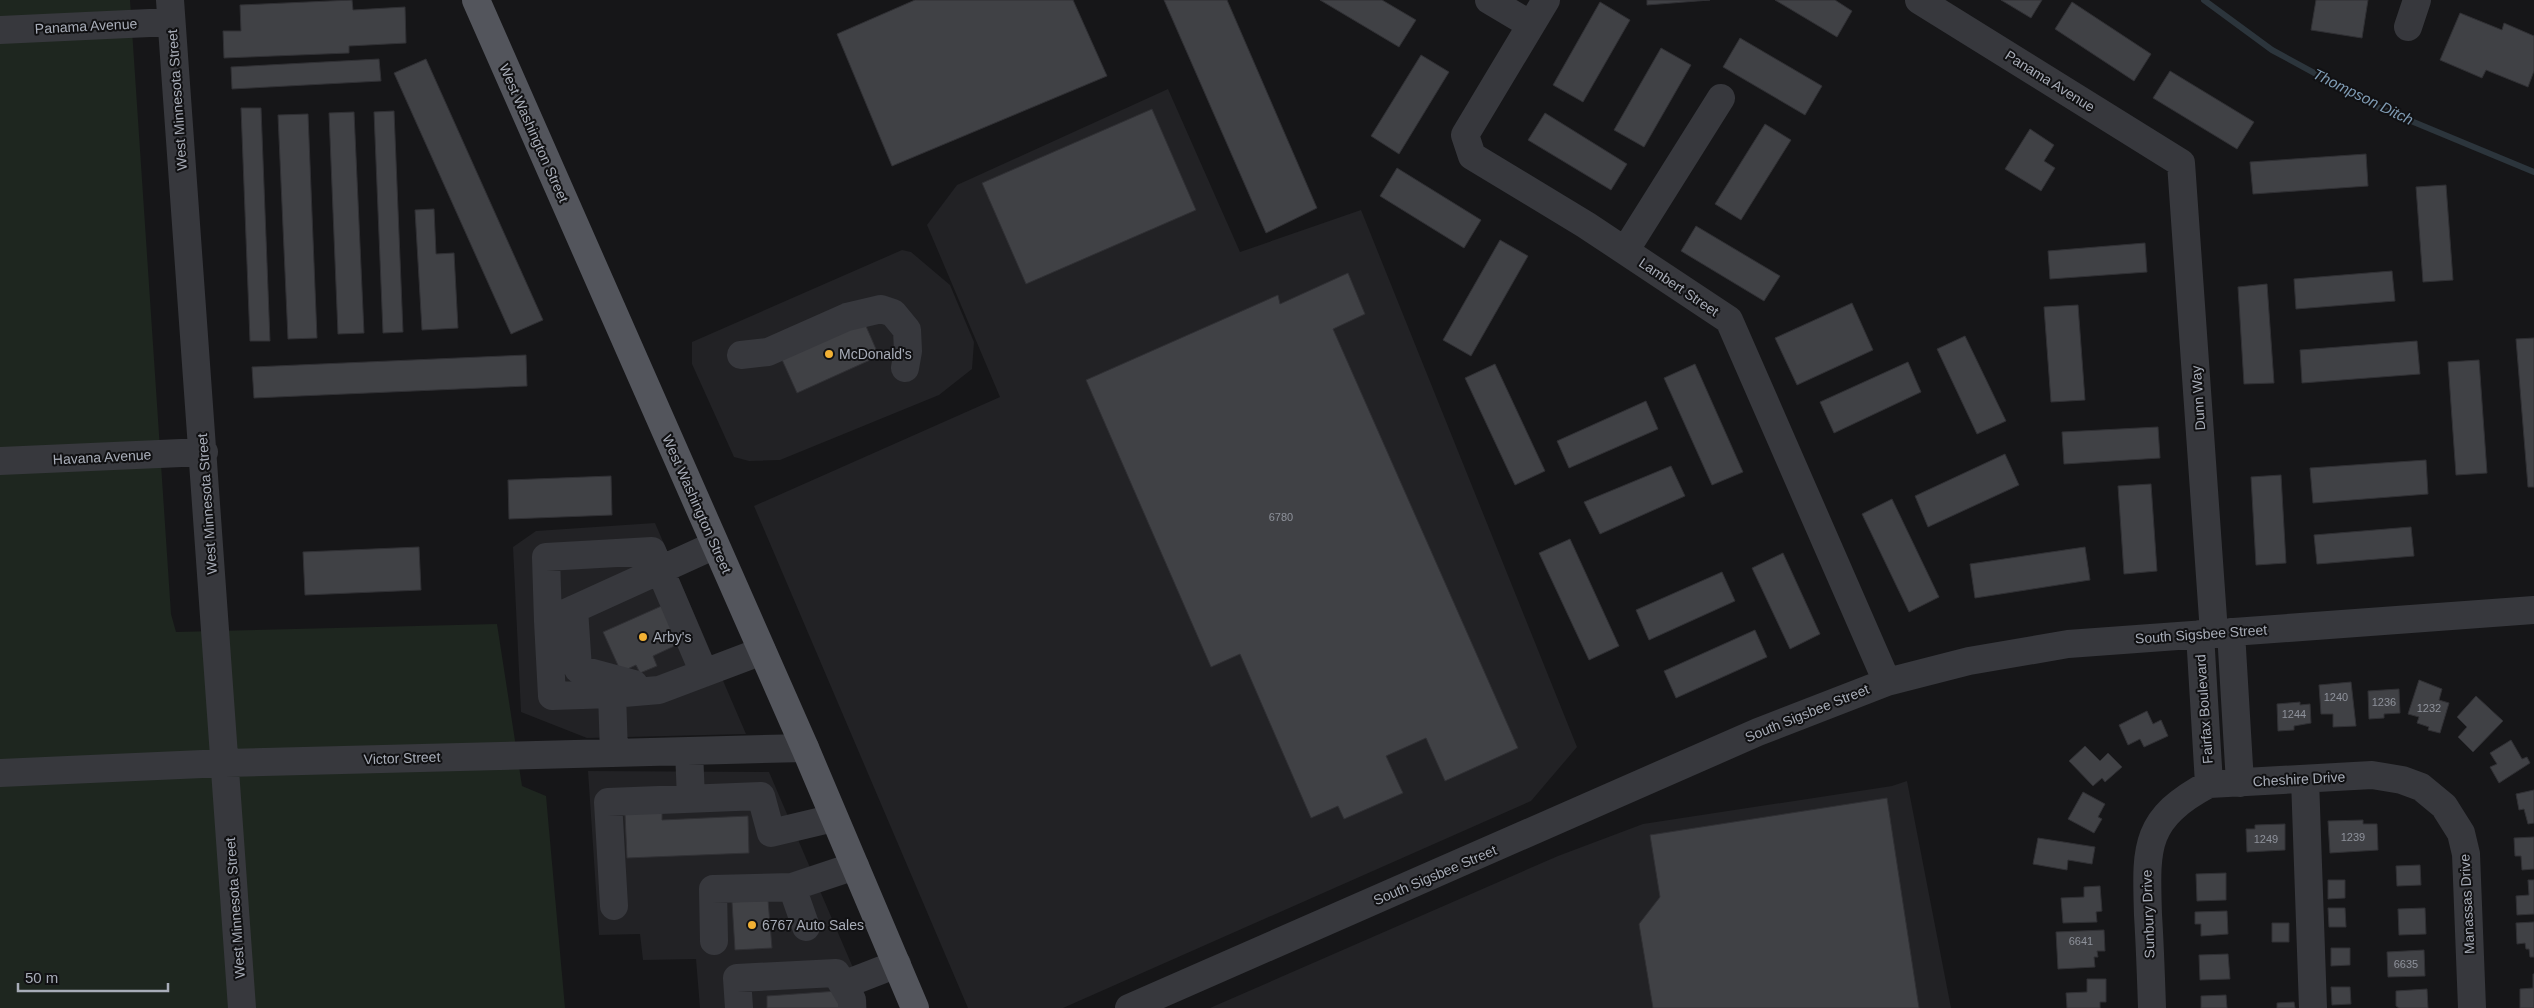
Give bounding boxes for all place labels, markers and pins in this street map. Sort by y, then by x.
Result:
place label: McDonald's [839,346,912,362]
marker: McDonald's [823,348,835,360]
place label: Arby's [653,629,691,645]
marker: Arby's [637,631,649,643]
place label: 6767 Auto Sales [762,917,864,933]
marker: 6767 Auto Sales [746,919,758,931]

